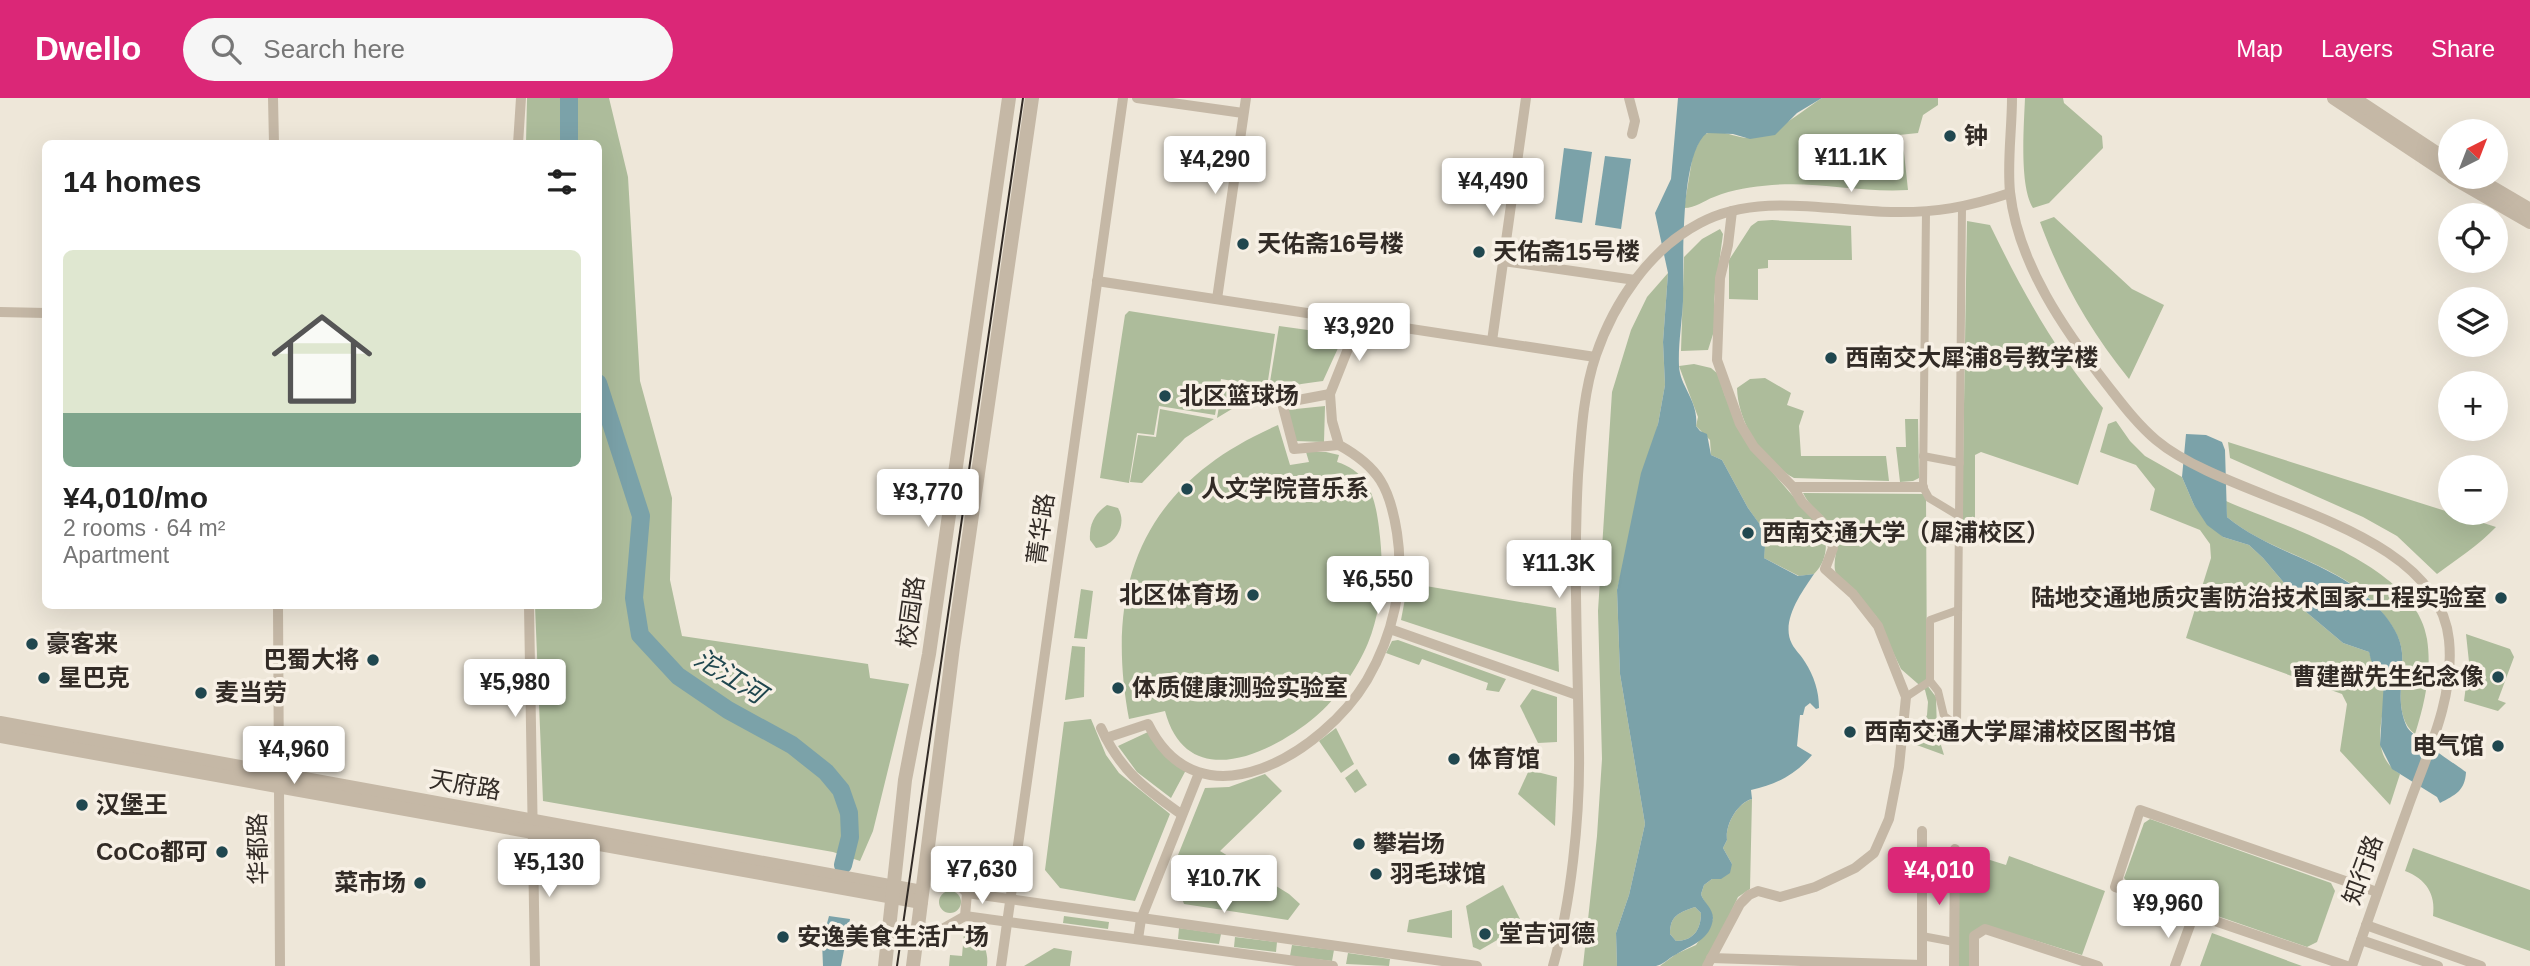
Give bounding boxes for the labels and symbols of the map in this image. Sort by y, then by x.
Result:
north arrow [2438,119,2508,189]
place label: 钟 [1964,122,1988,149]
marker: 钟 [1942,128,1958,144]
pin: ¥11.1K [1794,134,1908,194]
pin: ¥4,290 [1158,136,1272,196]
pin: ¥4,490 [1436,158,1550,218]
place label: 天佑斋16号楼 [1257,230,1404,257]
marker: 天佑斋16号楼 [1235,236,1251,252]
place label: 天佑斋15号楼 [1493,238,1640,265]
marker: 天佑斋15号楼 [1471,244,1487,260]
pin: ¥3,920 [1302,303,1416,363]
place label: 西南交大犀浦8号教学楼 [1845,344,2098,371]
marker: 西南交大犀浦8号教学楼 [1823,350,1839,366]
place label: 北区篮球场 [1179,382,1299,409]
marker: 北区篮球场 [1157,388,1173,404]
pin: ¥3,770 [871,470,985,529]
place label: 人文学院音乐系 [1201,475,1369,502]
marker: 人文学院音乐系 [1179,481,1195,497]
street label: 菁华路 [1022,491,1059,566]
place label: 西南交通大学（犀浦校区） [1762,519,2050,546]
marker: 西南交通大学（犀浦校区） [1740,525,1756,541]
pin: ¥11.3K [1502,540,1616,600]
pin: ¥6,550 [1321,556,1435,616]
street label: 校园路 [892,574,929,649]
place label: 北区体育场 [1119,581,1239,608]
place label: 陆地交通地质灾害防治技术国家工程实验室 [2031,584,2487,611]
marker: 北区体育场 [1245,587,1261,603]
marker: 陆地交通地质灾害防治技术国家工程实验室 [2493,590,2509,606]
place label: 豪客来 [46,630,118,657]
marker: 豪客来 [24,636,40,652]
water label: 沱江河 [689,643,775,712]
place label: 巴蜀大将 [263,646,359,673]
marker: 巴蜀大将 [365,652,381,668]
pin: ¥5,980 [458,660,572,719]
place label: 曹建猷先生纪念像 [2292,663,2484,690]
place label: 星巴克 [58,664,130,691]
marker: 曹建猷先生纪念像 [2490,669,2506,685]
marker: 星巴克 [36,670,52,686]
place label: 体质健康测验实验室 [1132,674,1348,701]
place label: 麦当劳 [215,679,287,706]
marker: 体质健康测验实验室 [1110,680,1126,696]
marker: 麦当劳 [193,685,209,701]
place label: 西南交通大学犀浦校区图书馆 [1864,718,2176,745]
marker: 西南交通大学犀浦校区图书馆 [1842,724,1858,740]
pin: ¥4,960 [237,726,351,786]
place label: 电气馆 [2412,732,2484,759]
marker: 电气馆 [2490,738,2506,754]
place label: 体育馆 [1468,745,1540,772]
marker: 体育馆 [1446,751,1462,767]
street label: 天府路 [427,765,503,804]
place label: 汉堡王 [96,791,168,818]
marker: 汉堡王 [74,797,90,813]
street label: 华都路 [243,813,272,885]
place label: 攀岩场 [1373,830,1445,857]
street label: 知行路 [2338,831,2388,908]
marker: 攀岩场 [1351,836,1367,852]
place label: CoCo都可 [96,838,208,865]
pin: ¥5,130 [492,840,606,899]
marker: CoCo都可 [214,844,230,860]
pin: ¥7,630 [925,846,1039,906]
pin: ¥4,010 [1882,848,1996,907]
pin: ¥10.7K [1167,856,1281,915]
place label: 羽毛球馆 [1390,860,1486,887]
marker: 羽毛球馆 [1368,866,1384,882]
place label: 菜市场 [334,869,406,896]
marker: 菜市场 [412,875,428,891]
pin: ¥9,960 [2111,880,2225,940]
place label: 堂吉诃德 [1499,920,1595,947]
place label: 安逸美食生活广场 [797,923,989,950]
marker: 堂吉诃德 [1477,926,1493,942]
marker: 安逸美食生活广场 [775,929,791,945]

